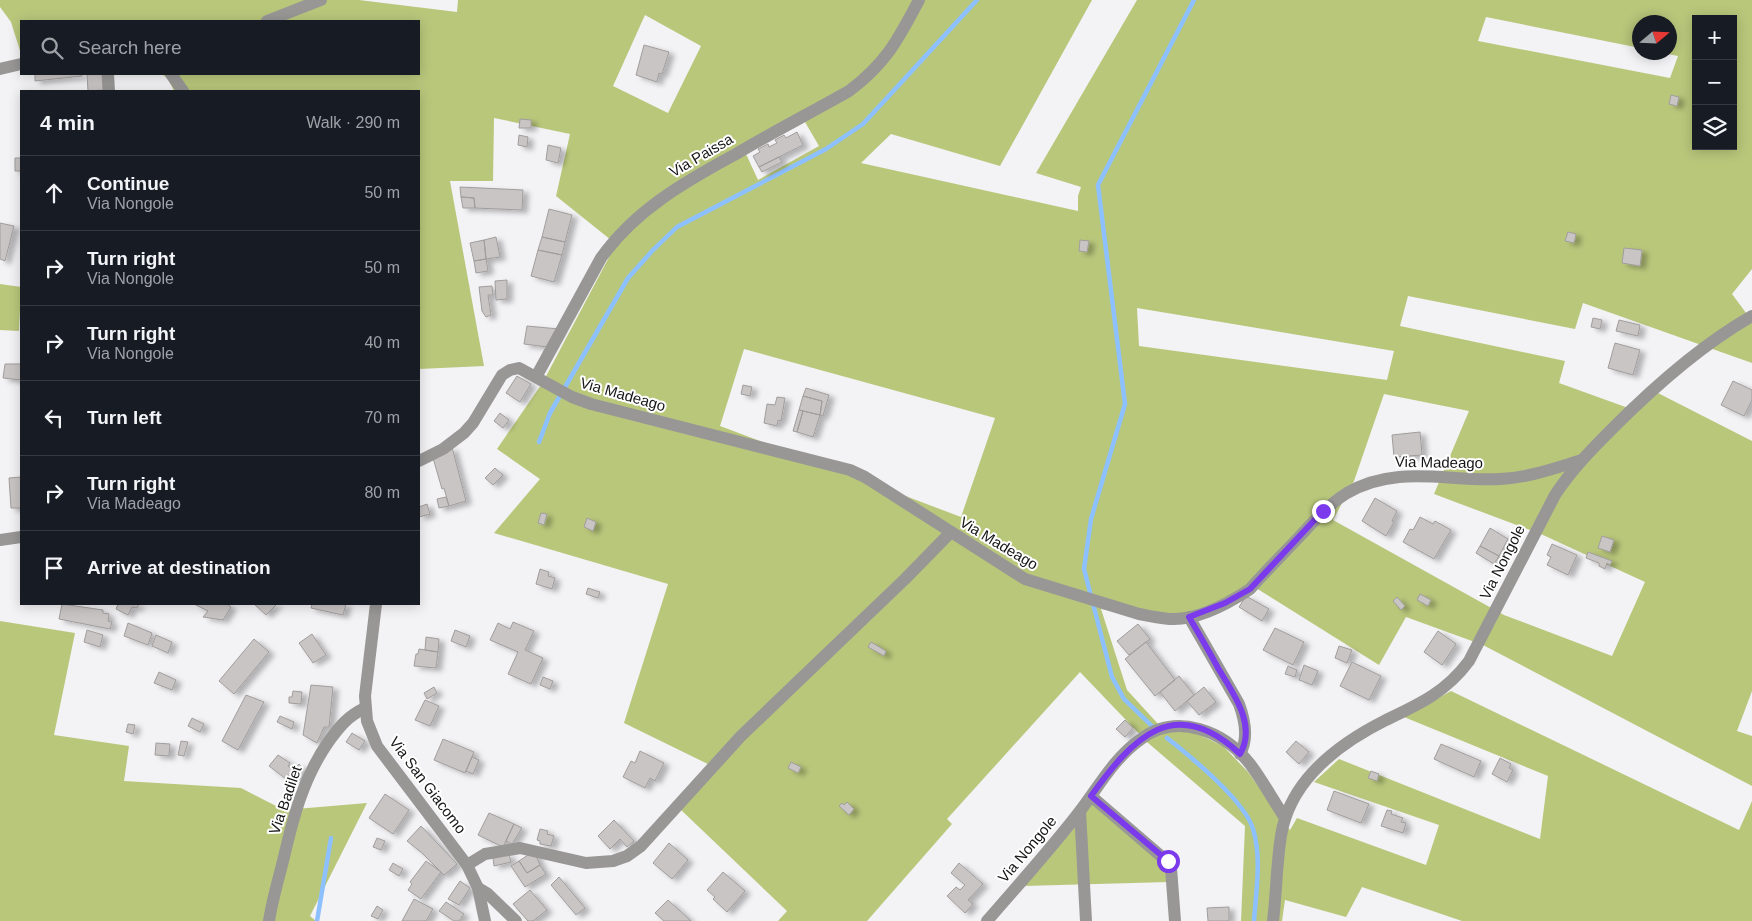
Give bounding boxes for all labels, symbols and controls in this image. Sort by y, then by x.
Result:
north arrow [1632,15,1677,60]
map controls [1692,15,1737,150]
button: + [1692,15,1737,60]
search box [20,20,420,75]
icon: search [38,34,66,62]
text: Search here [78,37,182,58]
button: − [1692,60,1737,105]
button: layers [1692,105,1737,150]
text: 4 min [40,111,95,134]
text: Walk · 290 m [306,114,400,131]
street label: Via Paissa [666,130,736,180]
text: Continue [87,173,169,194]
icon: ahead [40,179,68,207]
text: 50 m [364,184,400,201]
text: Via Nongole [87,195,174,212]
text: Turn right [87,248,175,269]
icon: right [40,254,68,282]
text: 50 m [364,259,400,276]
text: Via Nongole [87,270,174,287]
text: Turn right [87,323,175,344]
icon: right [40,329,68,357]
text: 40 m [364,334,400,351]
text: Via Nongole [87,345,174,362]
street label: Via Madeago [578,374,668,414]
icon: left [40,404,68,432]
text: Turn left [87,407,162,428]
text: 70 m [364,409,400,426]
street label: Via Madeago [1395,453,1483,471]
text: Turn right [87,473,175,494]
icon: right [40,479,68,507]
text: 80 m [364,484,400,501]
text: Via Madeago [87,495,181,512]
route end [1312,500,1335,523]
street label: Via Madeago [957,513,1041,573]
street label: Via Nongole [1476,522,1528,602]
icon: arrive [40,554,68,582]
text: Arrive at destination [87,557,271,578]
street label: Via San Giacomo [386,733,470,837]
street label: Via Badilet [265,763,305,837]
street label: Via Nongole [994,812,1060,886]
route start [1157,850,1180,873]

